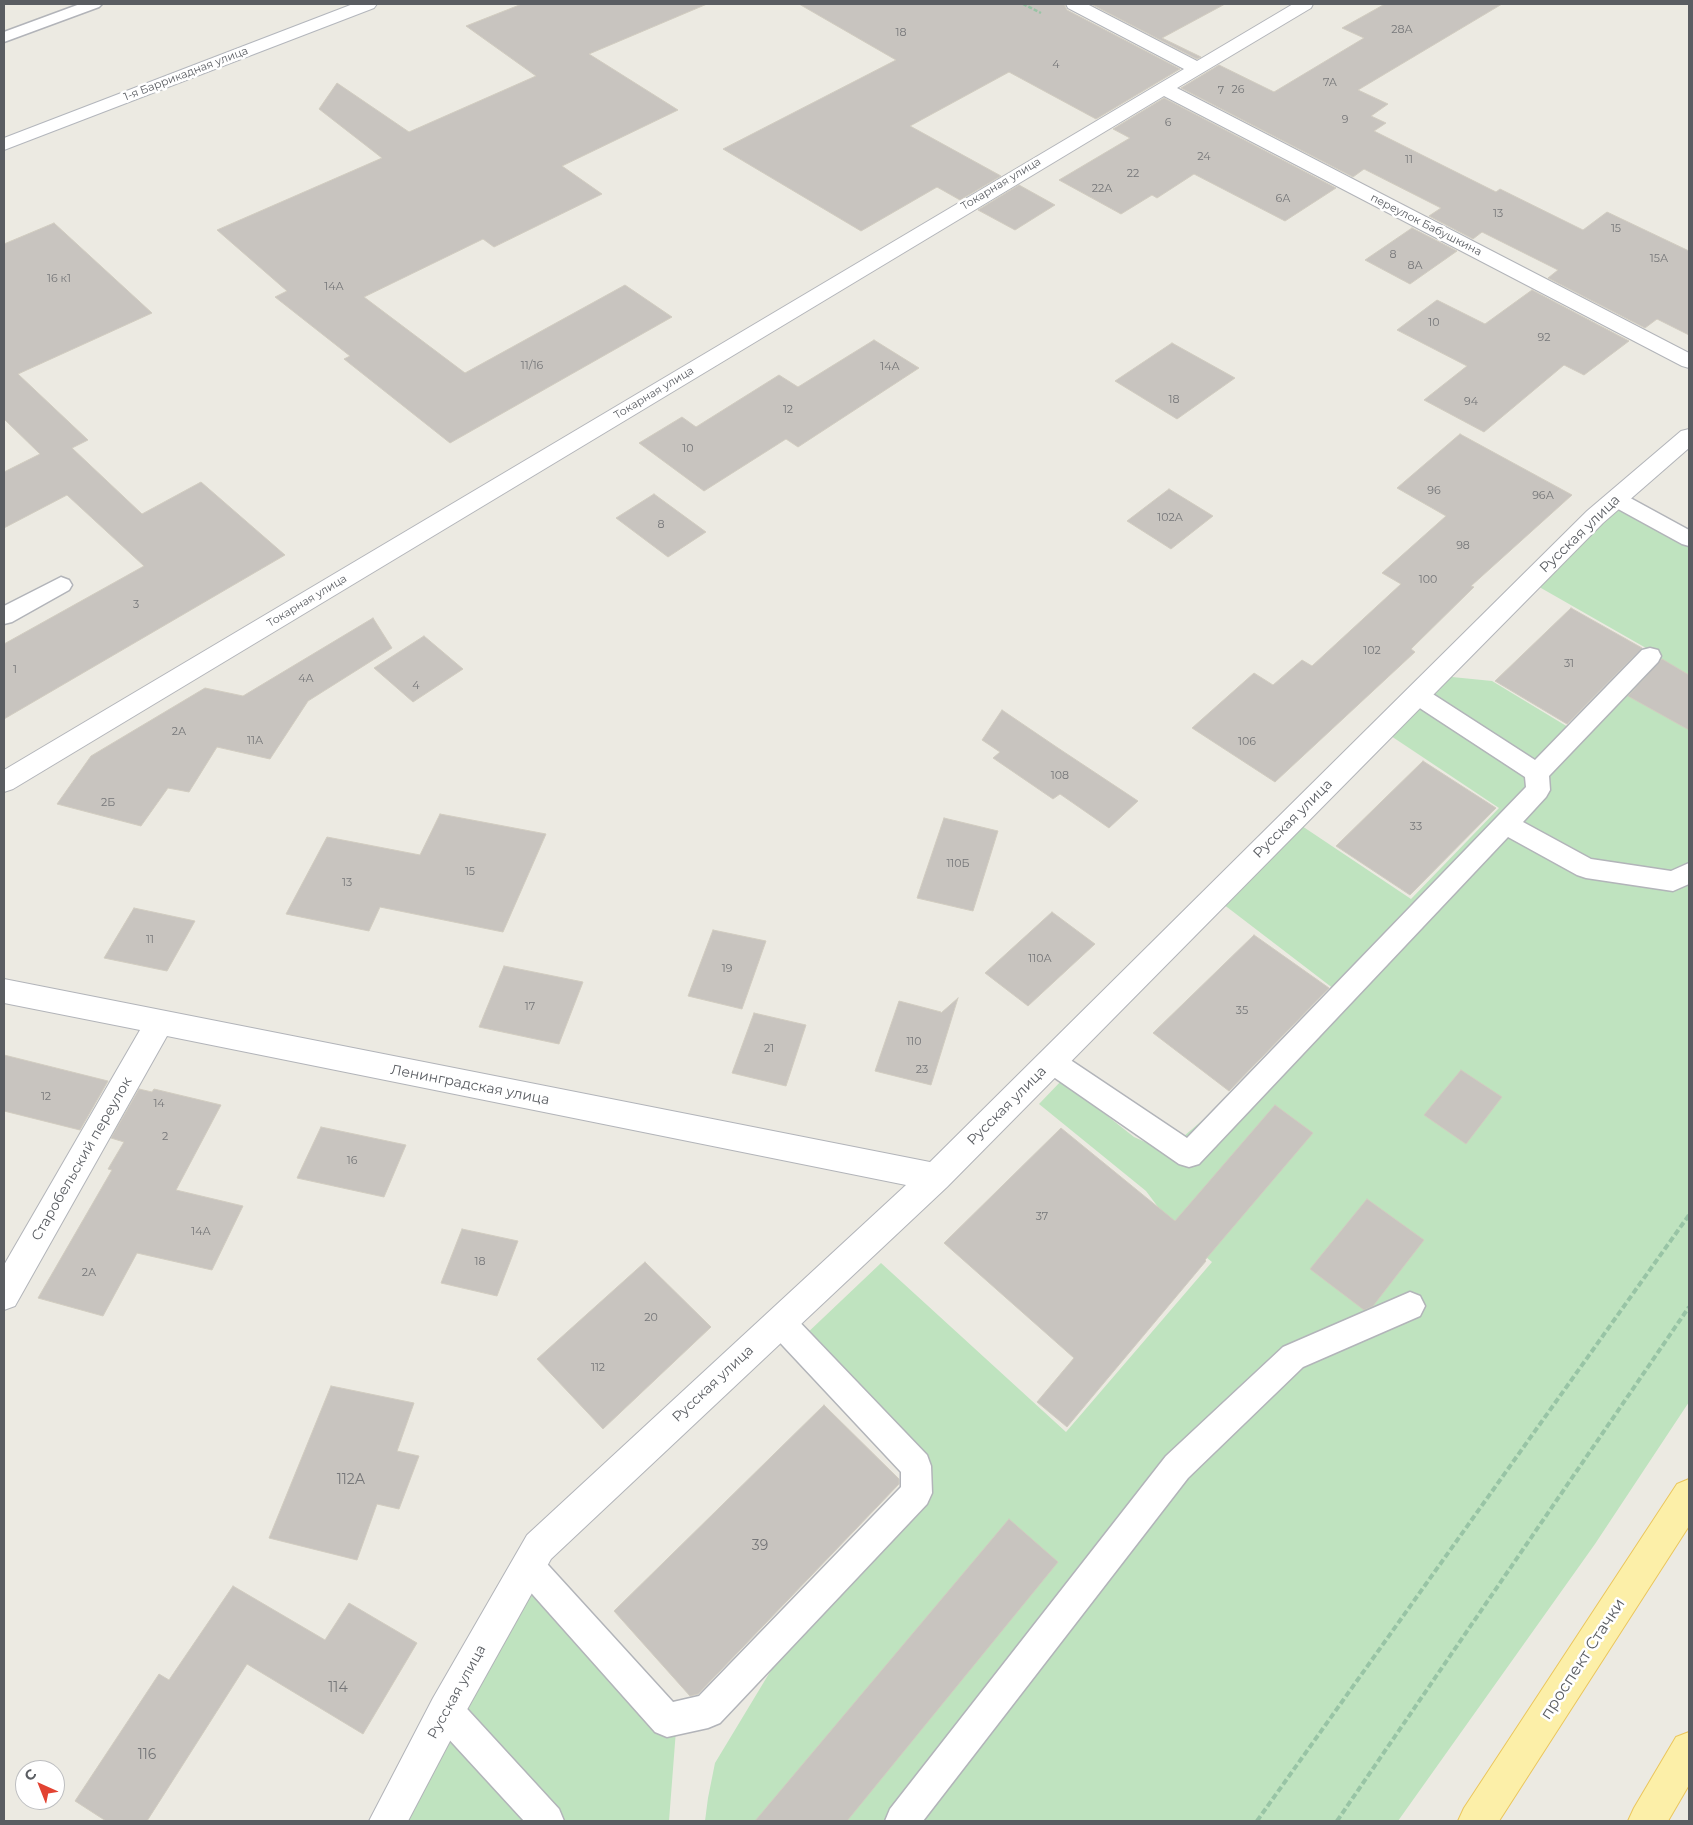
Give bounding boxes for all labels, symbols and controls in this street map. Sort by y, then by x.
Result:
house number: 28А [1391,23,1413,37]
house number: 18 [896,26,906,40]
street label: 1-я Баррикадная улица [122,44,250,104]
house number: 4 [1052,58,1060,72]
house number: 7А [1323,76,1337,90]
house number: 26 [1232,83,1244,97]
house number: 7 [1218,84,1224,98]
house number: 9 [1342,113,1348,127]
house number: 6 [1165,116,1171,130]
house number: 24 [1197,150,1211,164]
house number: 11 [1405,153,1413,167]
street label: Токарная улица [959,155,1043,213]
house number: 22 [1127,167,1139,181]
house number: 22А [1092,182,1112,196]
street label: переулок Бабушкина [1368,191,1484,259]
house number: 6А [1276,192,1290,206]
house number: 13 [1493,207,1503,221]
house number: 15 [1611,222,1621,236]
house number: 8 [1389,248,1397,262]
house number: 15А [1650,252,1668,266]
house number: 8А [1407,259,1423,273]
house number: 16 к1 [47,272,71,286]
house number: 14А [324,280,344,294]
house number: 10 [1428,316,1440,330]
house number: 92 [1538,331,1550,345]
house number: 11/16 [521,359,543,373]
house number: 14А [880,360,900,374]
street label: Токарная улица [612,364,696,422]
house number: 18 [1169,393,1179,407]
house number: 94 [1464,395,1478,409]
house number: 12 [783,403,793,417]
house number: 10 [682,442,694,456]
house number: 96 [1427,484,1441,498]
house number: 96А [1532,489,1554,503]
street label: Русская улица [1536,491,1624,577]
house number: 102А [1157,511,1183,525]
house number: 8 [657,518,665,532]
house number: 98 [1456,539,1470,553]
street label: Токарная улица [265,572,349,630]
house number: 100 [1419,573,1437,587]
house number: 3 [133,598,139,612]
house number: 102 [1363,644,1381,658]
house number: 31 [1564,657,1574,671]
house number: 1 [13,663,17,677]
house number: 4А [298,672,314,686]
house number: 4 [412,679,420,693]
house number: 2А [172,725,186,739]
house number: 11А [247,734,263,748]
house number: 106 [1238,735,1256,749]
house number: 108 [1051,769,1069,783]
street label: Русская улица [1250,776,1336,862]
house number: 2Б [101,796,115,810]
house number: 33 [1410,820,1422,834]
house number: 110Б [946,857,970,871]
house number: 15 [465,865,475,879]
house number: 13 [342,876,352,890]
house number: 11 [146,933,154,947]
house number: 110А [1028,952,1052,966]
house number: 19 [722,962,732,976]
house number: 17 [525,1000,535,1014]
house number: 35 [1236,1004,1248,1018]
house number: 110 [906,1035,922,1049]
house number: 21 [764,1042,774,1056]
street label: Ленинградская улица [389,1061,551,1109]
house number: 23 [916,1063,928,1077]
street label: Русская улица [964,1063,1050,1149]
street label: Старобельский переулок [28,1074,136,1244]
house number: 12 [41,1090,51,1104]
house number: 14 [153,1097,165,1111]
house number: 2 [162,1130,168,1144]
house number: 16 [347,1154,357,1168]
house number: 37 [1036,1210,1048,1224]
house number: 14А [191,1225,211,1239]
house number: 18 [475,1255,485,1269]
house number: 2А [82,1266,96,1280]
house number: 20 [644,1311,658,1325]
street label: Русская улица [669,1342,757,1426]
house number: 112 [591,1361,605,1375]
house number: 112А [337,1472,365,1488]
house number: 39 [752,1538,768,1554]
street label: проспект Стачки [1537,1595,1629,1723]
street label: Русская улица [424,1642,490,1742]
house number: 114 [328,1680,348,1696]
house number: 116 [138,1747,156,1763]
north arrow [15,1760,65,1810]
text: С [20,1765,40,1785]

